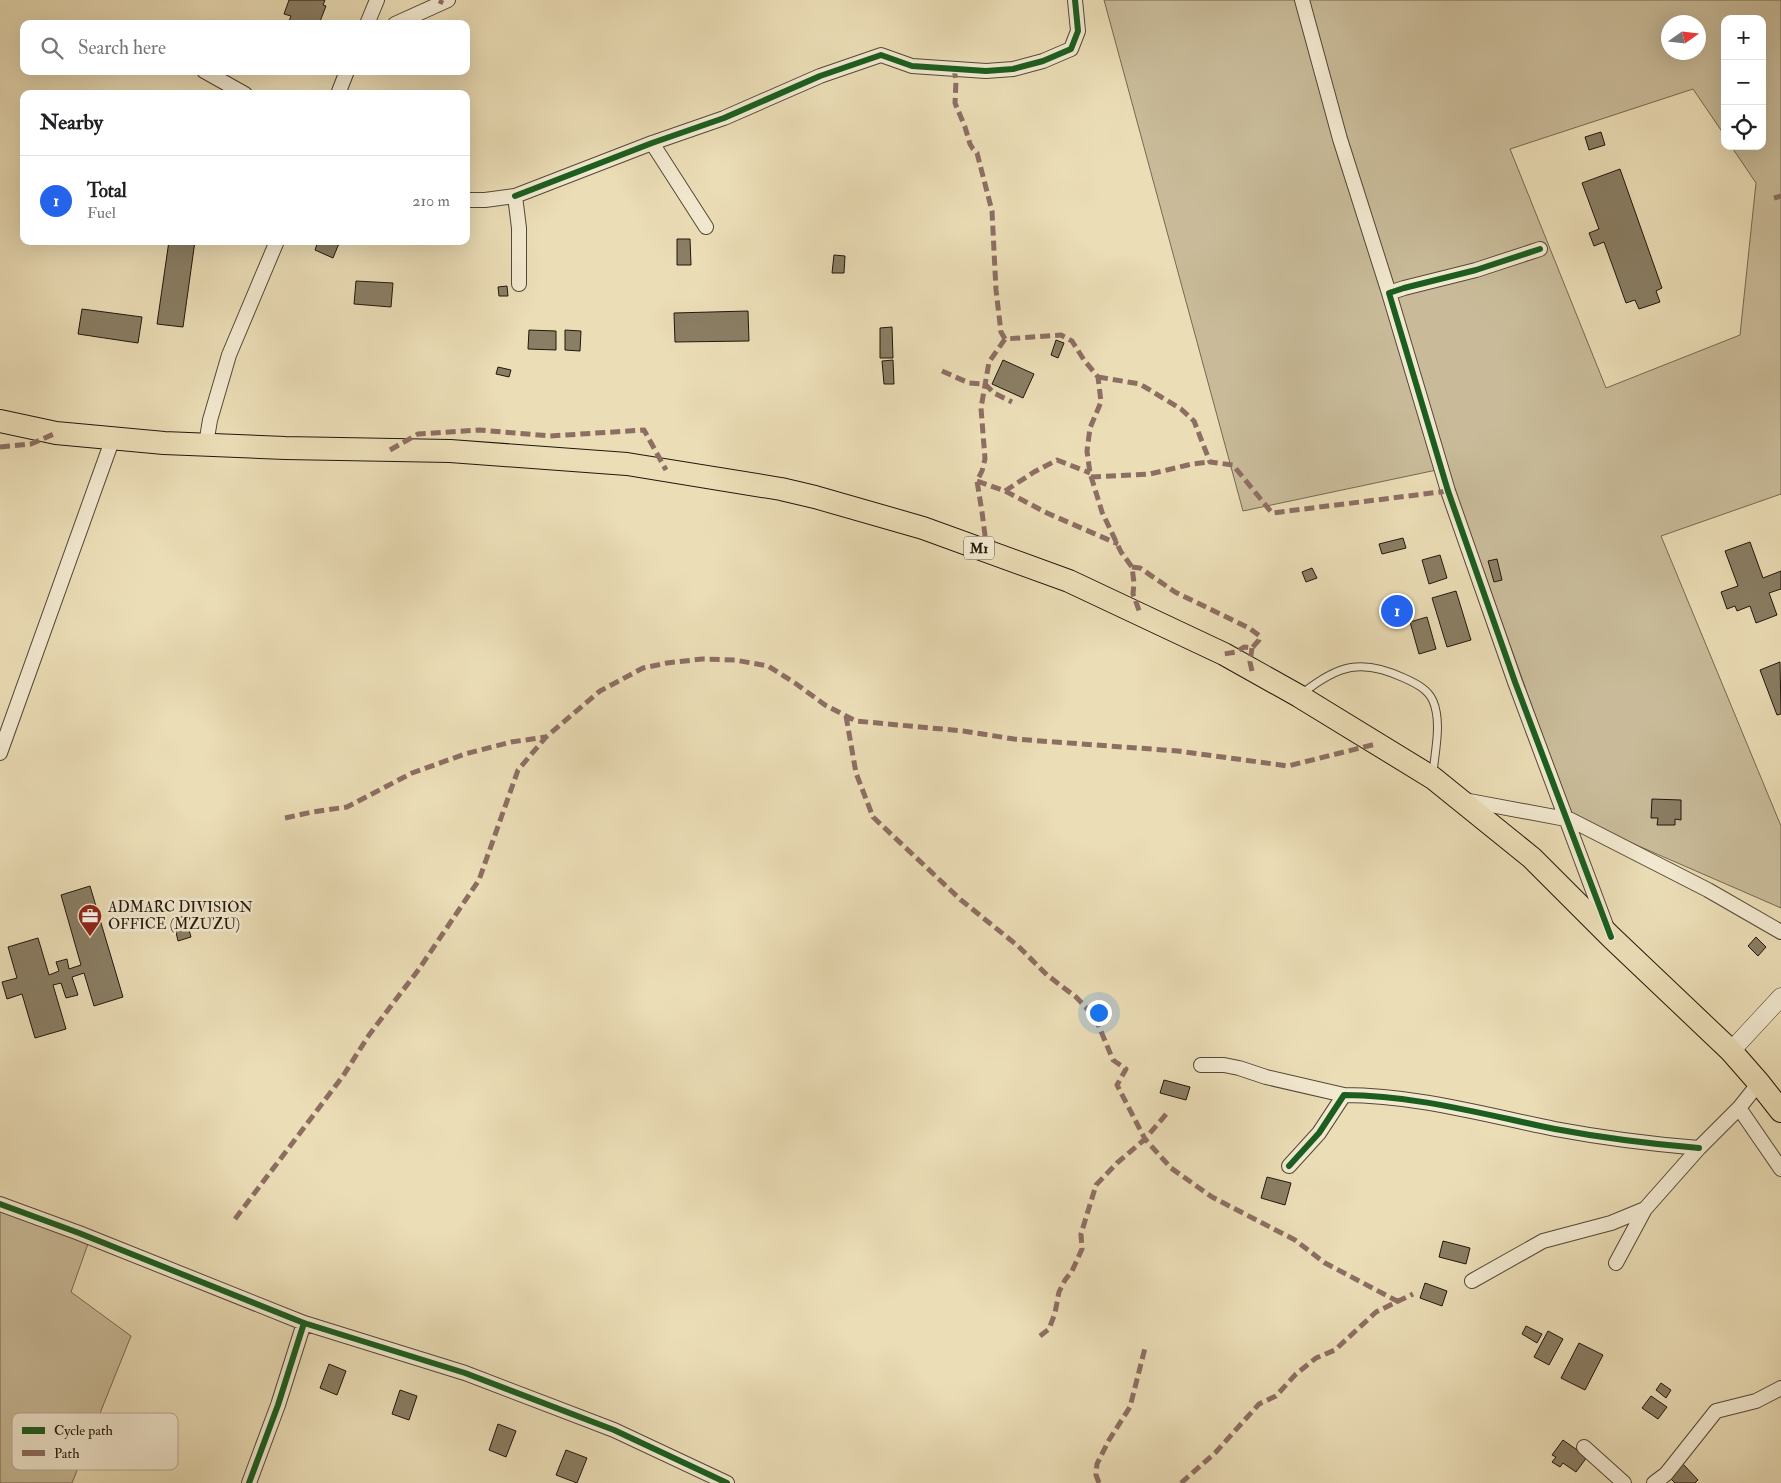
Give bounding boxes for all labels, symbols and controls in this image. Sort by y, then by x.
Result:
north arrow [1661,15,1706,60]
map controls [1721,15,1766,150]
button: + [1721,15,1766,60]
search box [20,20,470,75]
icon: search [38,34,66,62]
text: Search here [78,36,166,60]
button: − [1721,60,1766,105]
button: locate [1721,105,1766,150]
text: Nearby [40,109,103,136]
text: Total [87,179,127,203]
text: 1 [53,191,59,211]
text: 210 m [412,191,450,211]
text: Fuel [87,203,116,223]
road number: M1 [964,536,994,560]
pin: 1 [1381,592,1413,630]
place label: ADMARC DIVISION OFFICE (MZUZU) [107,898,253,934]
office icon: ADMARC DIVISION OFFICE (MZUZU) [77,903,103,937]
your location [1086,1000,1112,1026]
legend [12,1413,178,1470]
text: Cycle path [54,1422,114,1440]
text: Path [54,1445,80,1462]

